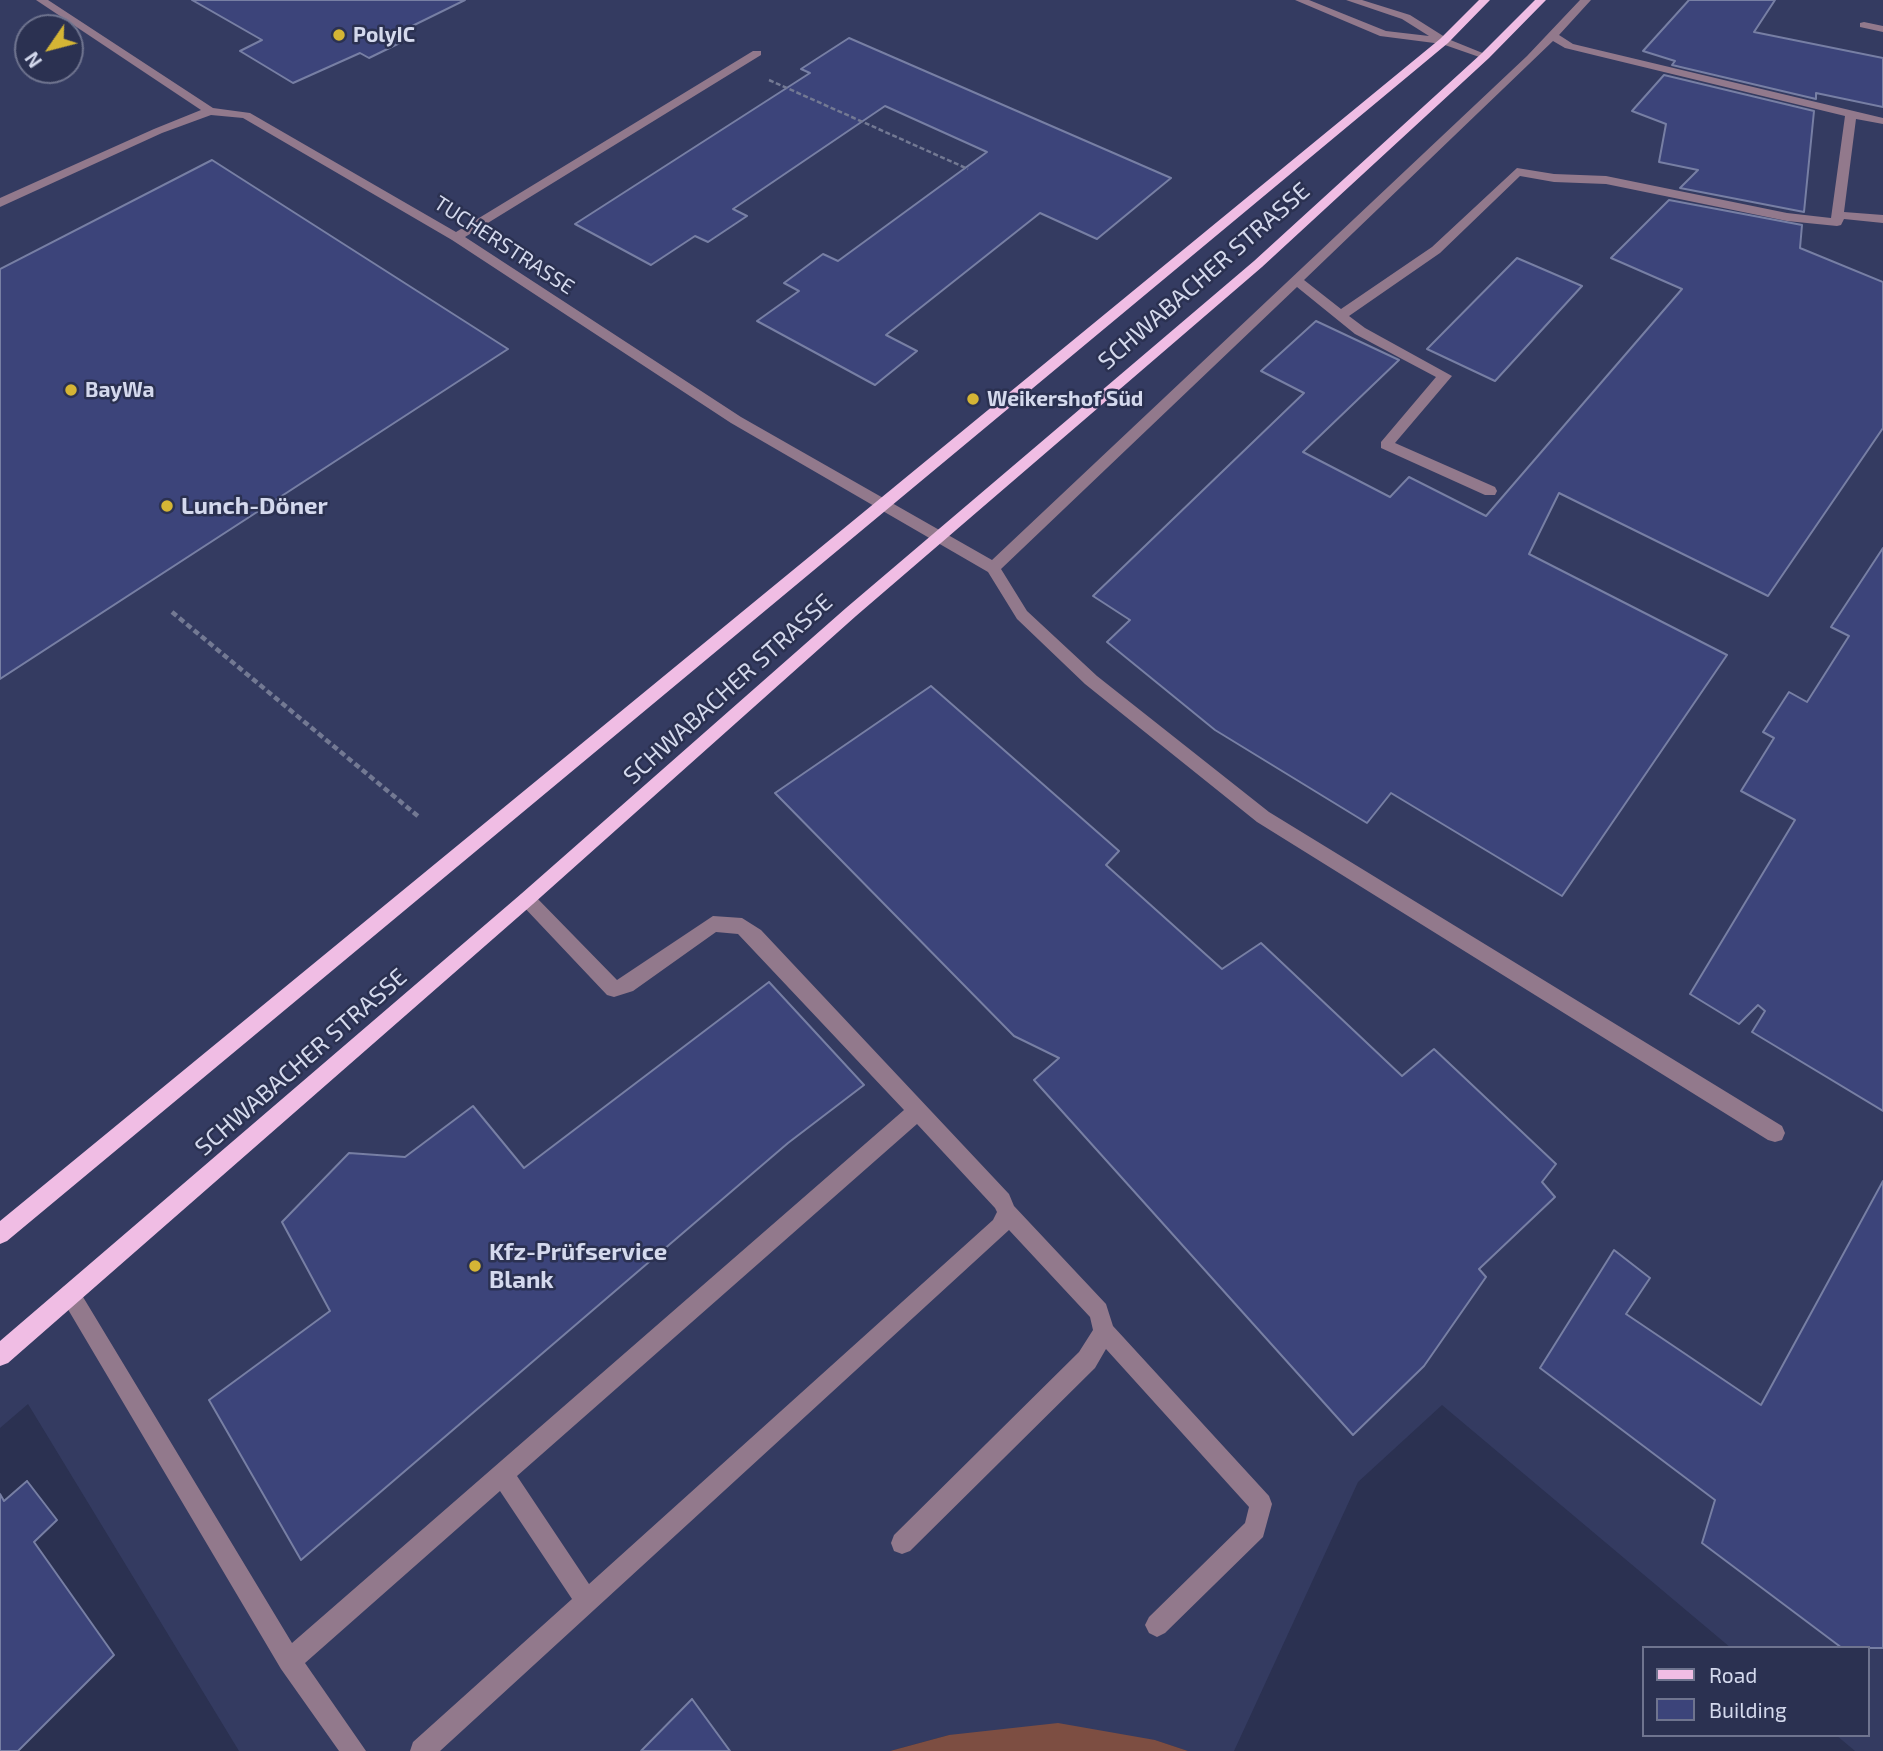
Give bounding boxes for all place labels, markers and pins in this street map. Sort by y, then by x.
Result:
place label: PolyIC [353,22,415,48]
marker: PolyIC [331,27,347,43]
place label: BayWa [85,377,154,403]
marker: BayWa [63,382,79,398]
place label: Weikershof Süd [987,386,1143,412]
marker: Weikershof Süd [965,391,981,407]
place label: Lunch-Döner [181,492,328,520]
marker: Lunch-Döner [159,498,175,514]
place label: Kfz-Prüfservice Blank [489,1238,667,1294]
marker: Kfz-Prüfservice Blank [467,1258,483,1274]

